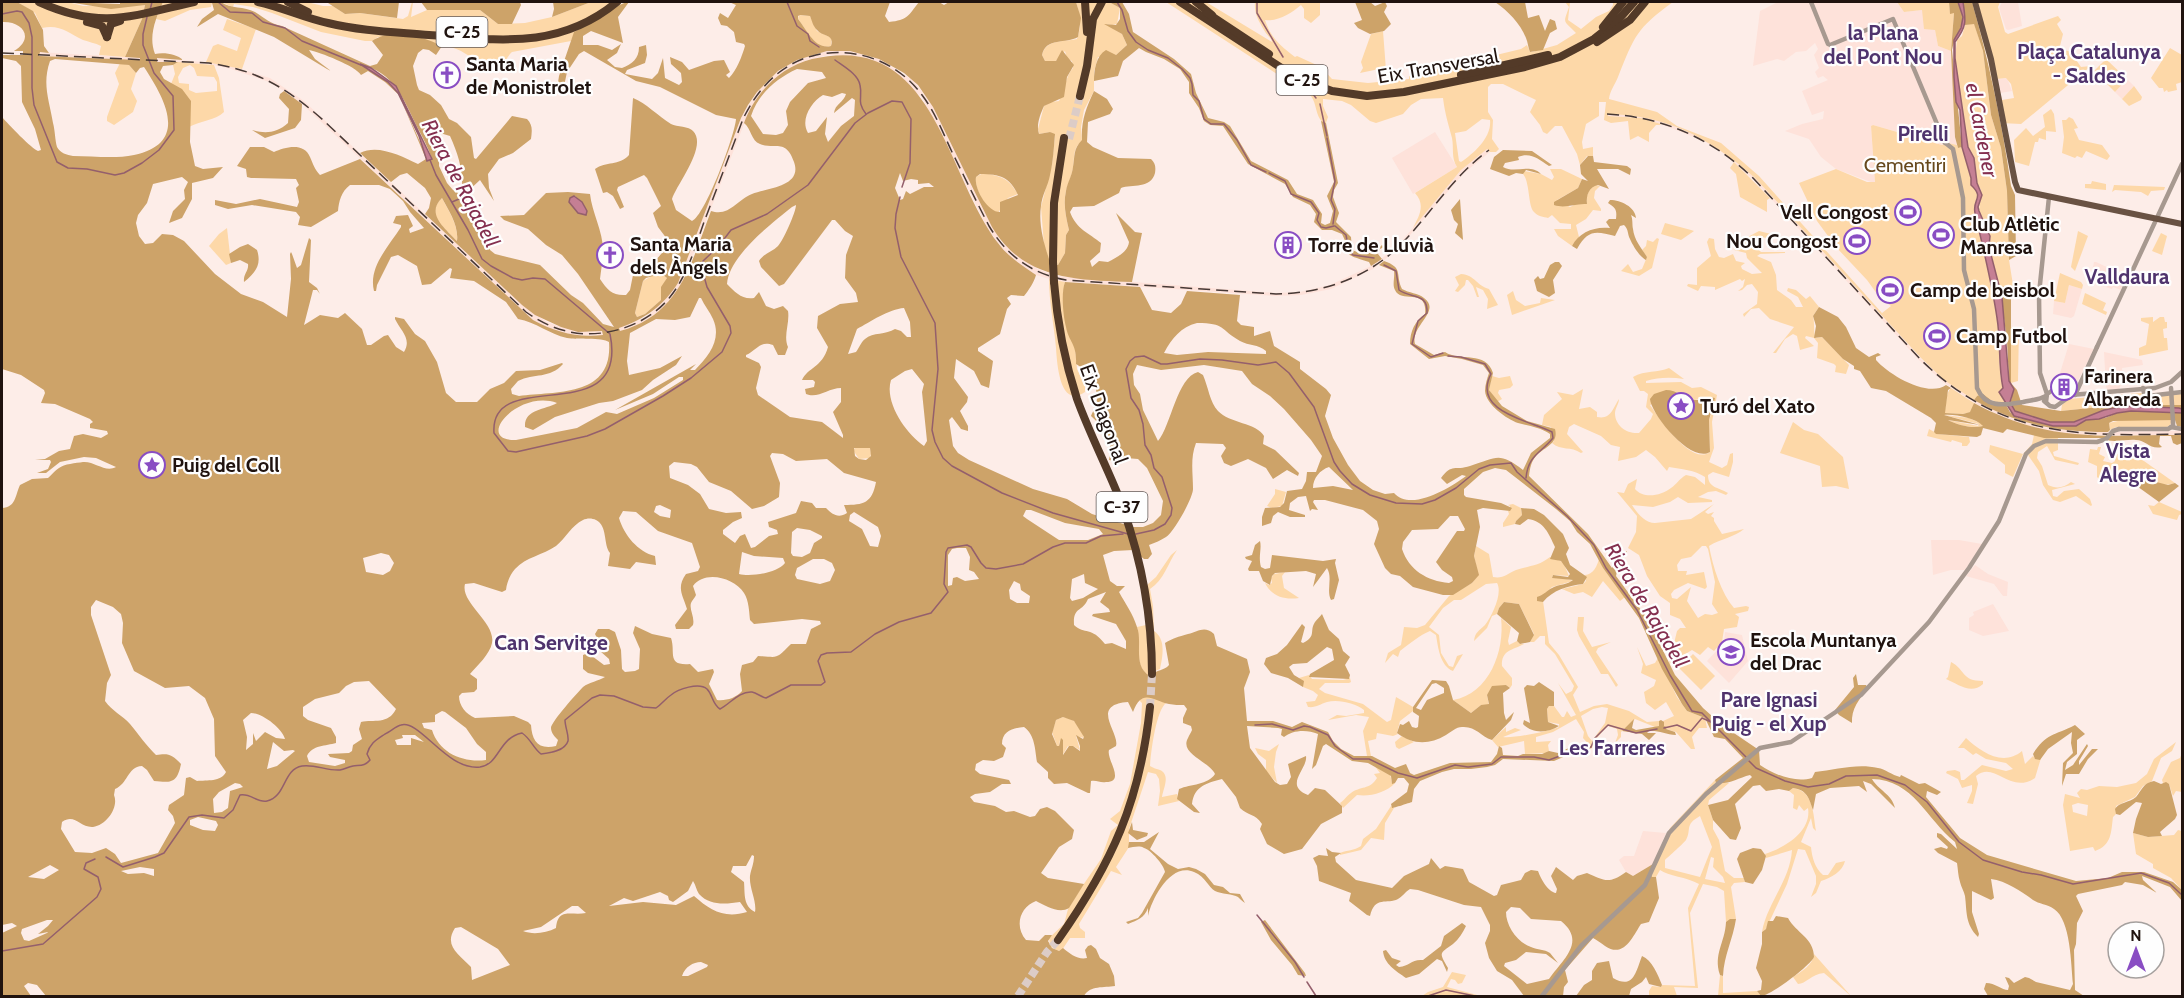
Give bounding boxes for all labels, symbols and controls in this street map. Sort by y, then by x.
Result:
road number: C-25 [436,17,488,47]
district label: la Plana del Pont Nou [1824,20,1942,69]
district label: Plaça Catalunya - Saldes [2017,39,2161,88]
street label: Eix Transversal [1376,43,1501,88]
place label: Santa Maria de Monistrolet [466,52,591,99]
church icon: Santa Maria de Monistrolet [432,60,462,90]
road number: C-25 [1276,65,1328,95]
water label: el Cardener [1961,81,2004,181]
water label: Riera de Rajadell [416,115,505,252]
district label: Pirelli [1897,121,1949,146]
park label: Cementiri [1864,153,1946,177]
sports icon: Vell Congost [1893,197,1923,227]
place label: Vell Congost [1780,200,1888,224]
place label: Club Atlètic Manresa [1960,212,2059,259]
sports icon: Club Atlètic Manresa [1926,220,1956,250]
sports icon: Nou Congost [1842,226,1872,256]
place label: Nou Congost [1726,229,1838,253]
building icon: Torre de Lluvià [1273,230,1303,260]
place label: Santa Maria dels Àngels [630,232,732,279]
place label: Torre de Lluvià [1308,233,1434,257]
church icon: Santa Maria dels Àngels [595,240,625,270]
district label: Valldaura [2085,264,2170,289]
sports icon: Camp de beisbol [1875,275,1905,305]
place label: Camp de beisbol [1910,278,2055,302]
sports icon: Camp Futbol [1922,321,1952,351]
place label: Camp Futbol [1956,324,2067,348]
street label: Eix Diagonal [1075,361,1133,467]
place label: Farinera Albareda [2084,364,2161,411]
building icon: Farinera Albareda [2049,372,2079,402]
place icon: Turó del Xato [1666,391,1696,421]
place label: Turó del Xato [1700,394,1815,418]
district label: Vista Alegre [2099,438,2157,487]
place icon: Puig del Coll [137,450,167,480]
place label: Puig del Coll [172,453,280,477]
road number: C-37 [1096,492,1148,522]
water label: Riera de Rajadell [1599,538,1694,673]
place label: Escola Muntanya del Drac [1750,628,1897,675]
district label: Can Servitge [494,630,608,655]
school or university icon: Escola Muntanya del Drac [1716,637,1746,667]
district label: Pare Ignasi Puig - el Xup [1711,687,1827,736]
district label: Les Farreres [1559,735,1665,760]
north arrow [2106,920,2166,980]
text: N [2130,926,2142,945]

